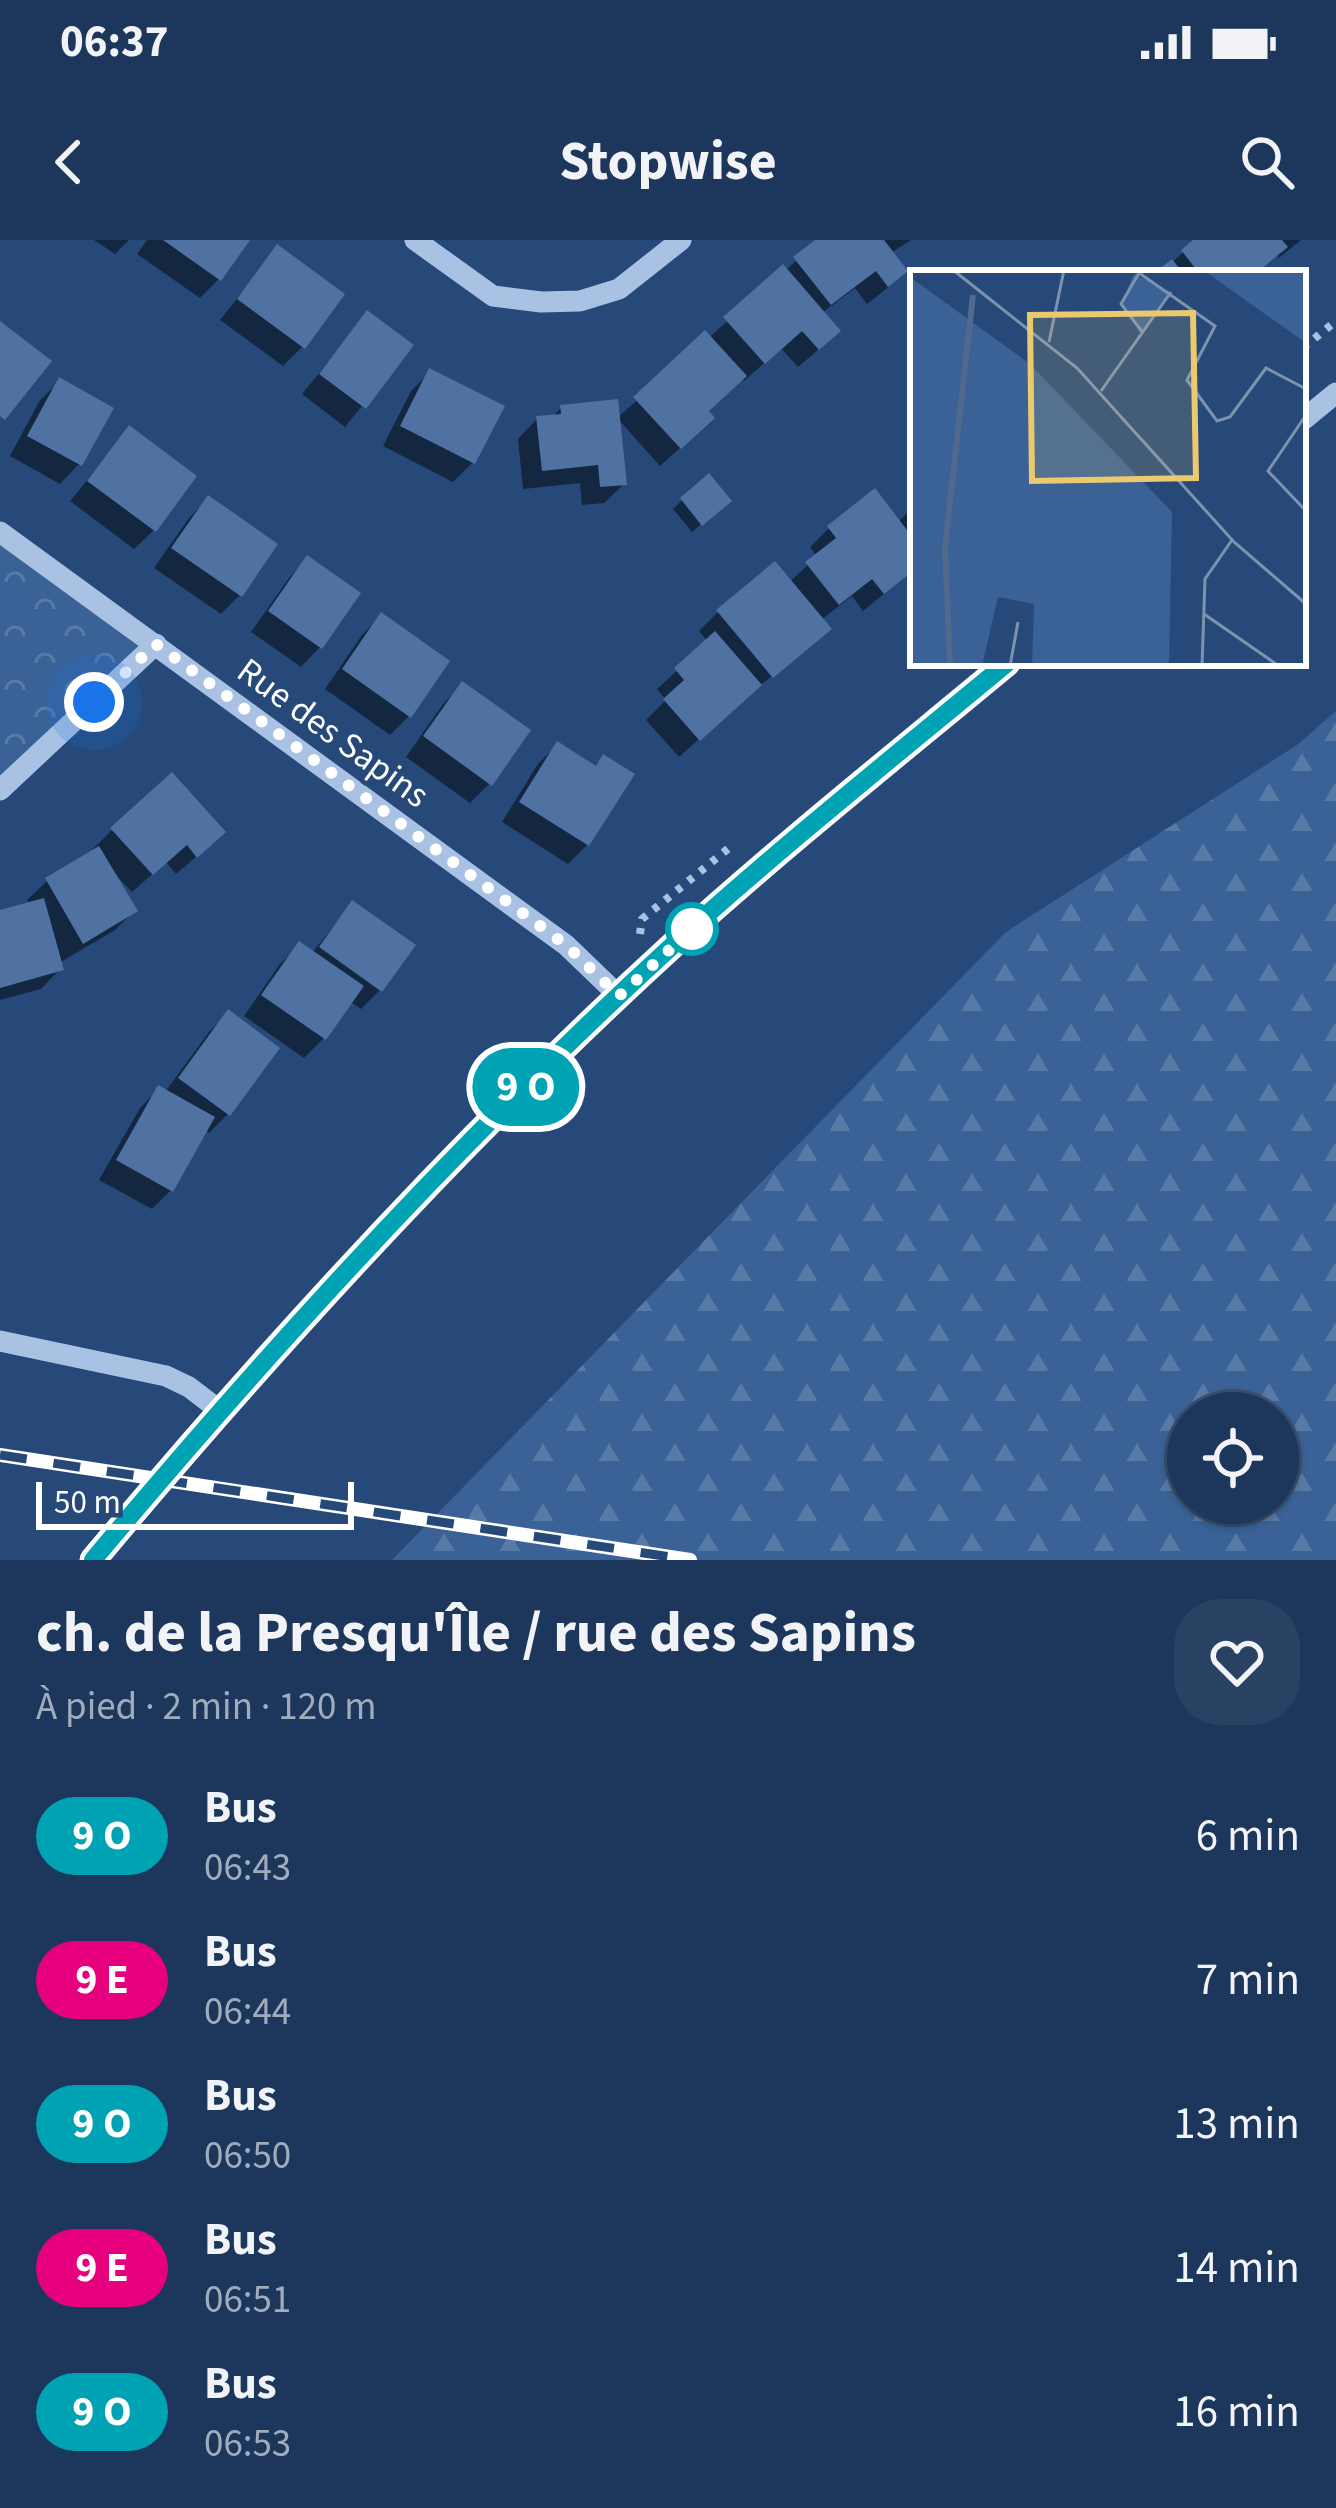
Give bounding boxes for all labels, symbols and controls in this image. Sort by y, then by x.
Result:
text: 06:37 [60,10,169,74]
text: Stopwise [559,124,777,201]
icon: back [36,129,102,195]
icon: search [1234,129,1300,195]
inset map [910,270,1306,666]
street label: Rue des Sapins [226,646,440,820]
your location [64,672,124,732]
unlabelled marker [667,904,717,954]
line badge: 9 O [457,1048,595,1126]
text: 9 O [496,1057,556,1117]
map controls [1167,1392,1299,1524]
button: locate [1167,1392,1299,1524]
scale bar [36,1476,354,1529]
text: 50 m [54,1479,121,1526]
text: ch. de la Presqu'Île / rue des Sapins [36,1593,916,1674]
button: heart [1174,1599,1300,1725]
text: À pied · 2 min · 120 m [36,1679,377,1735]
text: Bus [204,1776,277,1840]
text: 6 min [1196,1804,1300,1868]
text: 9 O [72,1806,132,1866]
text: 06:43 [204,1840,291,1896]
text: Bus [204,1920,277,1984]
text: 7 min [1196,1948,1300,2012]
text: 9 E [75,1950,129,2010]
text: 06:44 [204,1984,291,2040]
text: Bus [204,2064,277,2128]
text: 13 min [1173,2092,1300,2156]
text: 9 O [72,2094,132,2154]
text: 06:50 [204,2128,291,2184]
text: Bus [204,2208,277,2272]
text: 14 min [1173,2236,1300,2300]
text: 9 E [75,2238,129,2298]
text: 06:51 [204,2272,291,2328]
text: Bus [204,2352,277,2416]
text: 16 min [1173,2380,1300,2444]
text: 9 O [72,2382,132,2442]
text: 06:53 [204,2416,291,2472]

